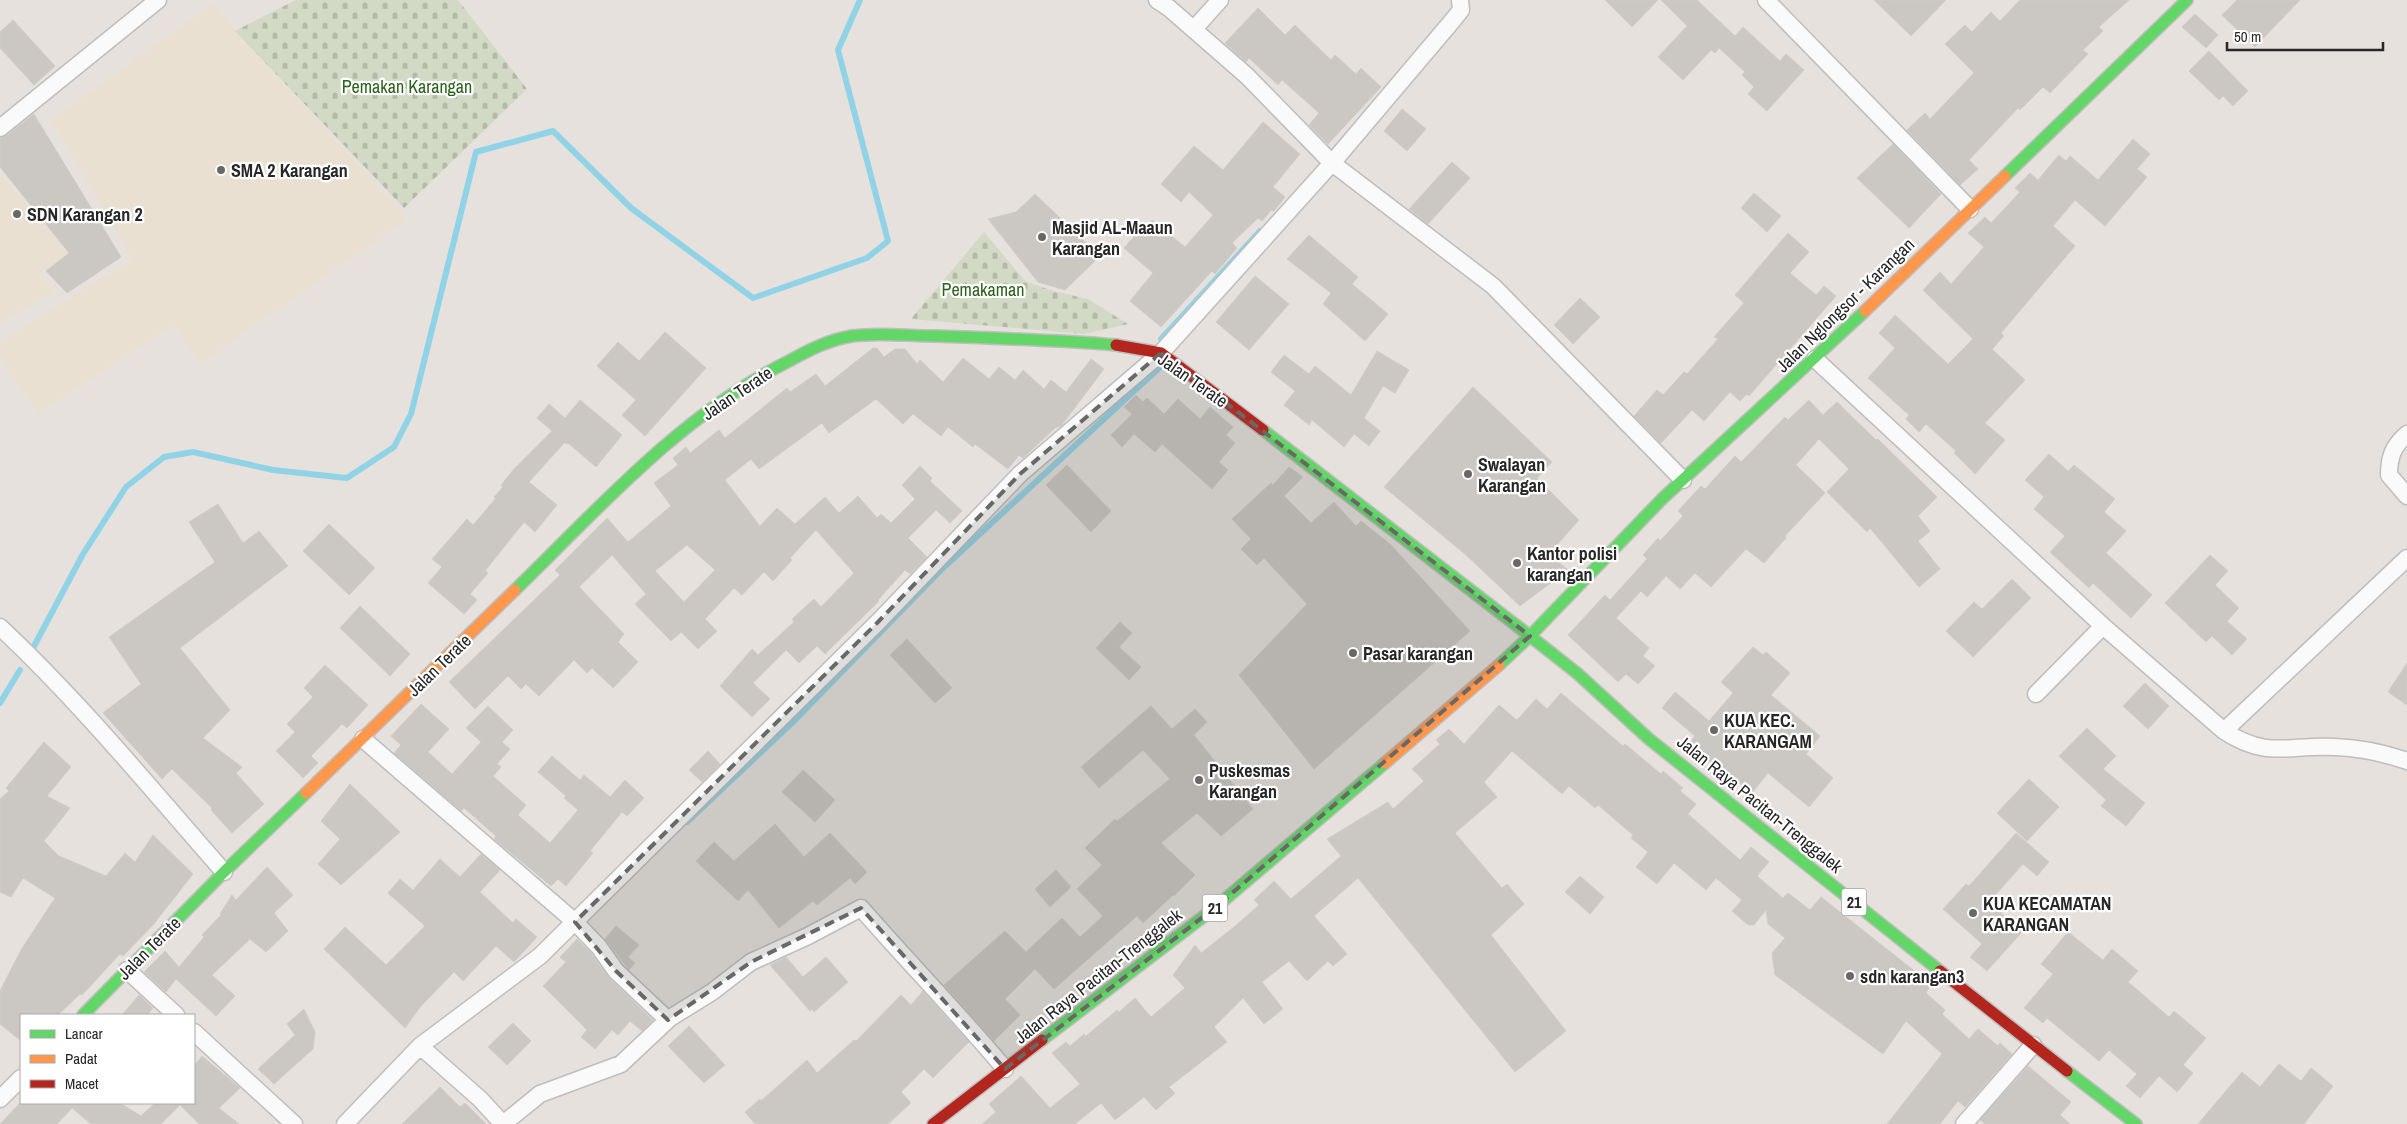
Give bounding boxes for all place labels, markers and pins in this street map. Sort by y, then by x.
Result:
place label: SMA 2 Karangan [231,158,348,183]
marker: SMA 2 Karangan [215,164,227,176]
place label: SDN Karangan 2 [27,202,143,227]
marker: SDN Karangan 2 [11,208,23,220]
place label: Masjid AL-Maaun Karangan [1052,215,1173,261]
marker: Masjid AL-Maaun Karangan [1036,231,1048,243]
place label: Swalayan Karangan [1478,452,1546,498]
marker: Swalayan Karangan [1462,468,1474,480]
place label: Kantor polisi karangan [1527,541,1617,587]
marker: Kantor polisi karangan [1511,557,1523,569]
place label: Pasar karangan [1363,641,1473,666]
marker: Pasar karangan [1347,647,1359,659]
place label: KUA KEC. KARANGAM [1724,708,1812,754]
marker: KUA KEC. KARANGAM [1708,724,1720,736]
place label: Puskesmas Karangan [1209,758,1290,804]
marker: Puskesmas Karangan [1193,774,1205,786]
place label: KUA KECAMATAN KARANGAN [1983,891,2111,937]
marker: KUA KECAMATAN KARANGAN [1967,907,1979,919]
place label: sdn karangan3 [1860,964,1964,989]
marker: sdn karangan3 [1844,970,1856,982]

